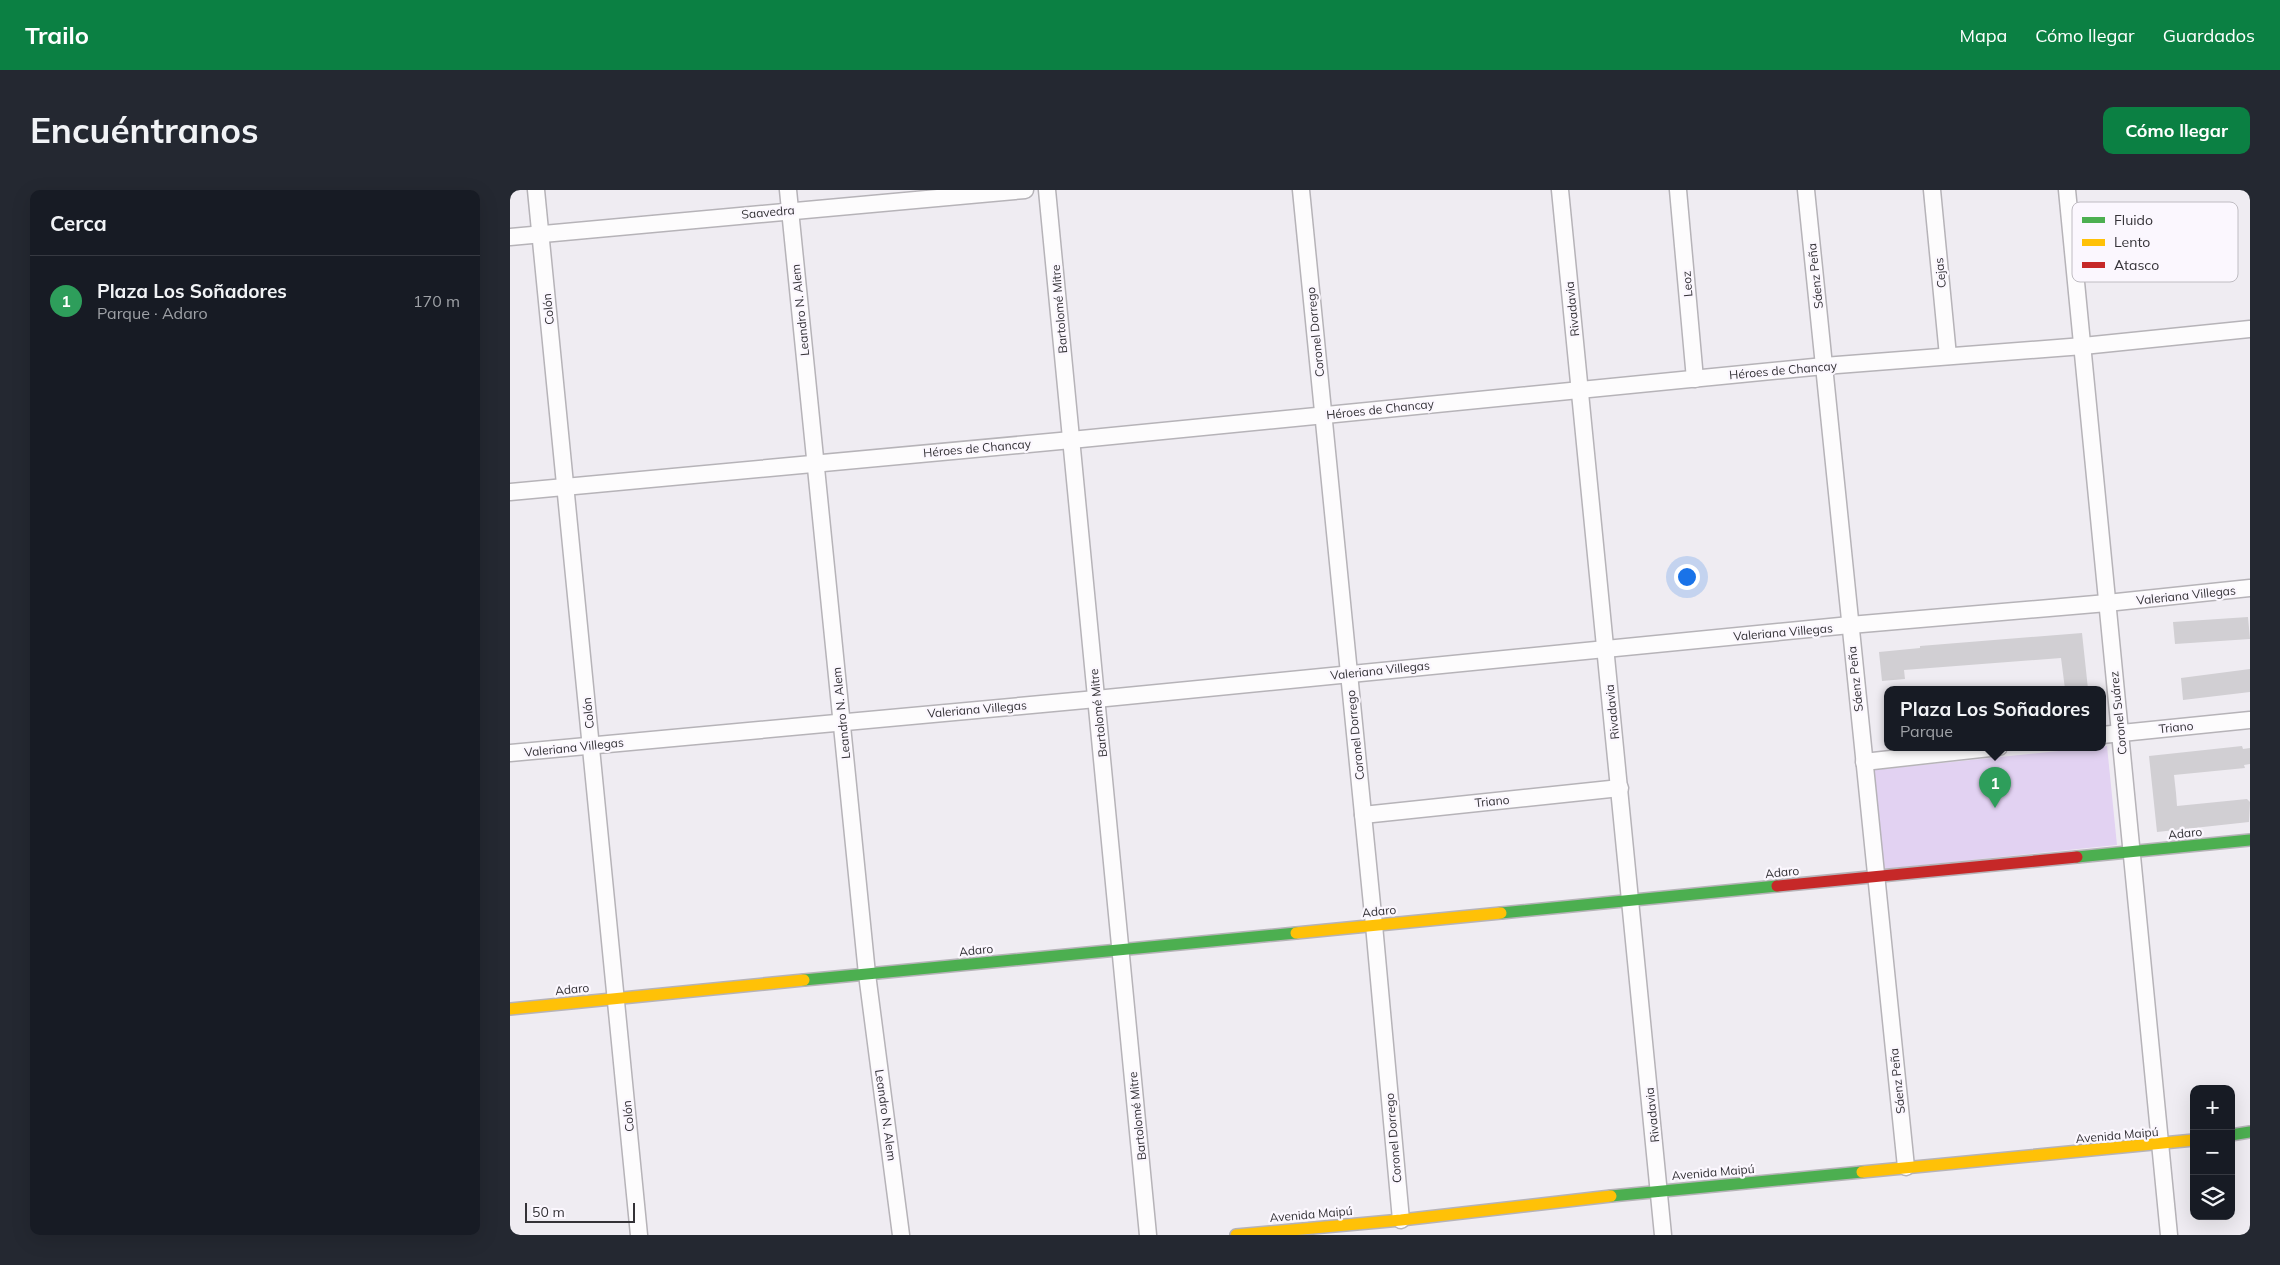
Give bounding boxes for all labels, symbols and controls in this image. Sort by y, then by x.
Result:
text: Trailo [25,20,89,50]
text: Mapa [1959,24,2007,47]
text: Cómo llegar [2035,24,2135,47]
text: Guardados [2163,24,2255,47]
button: Cómo llegar [2103,107,2250,154]
text: Encuéntranos [30,108,259,152]
street label: Saavedra [741,202,795,222]
legend [2072,202,2238,282]
text: Cerca [50,210,107,236]
text: Fluido [2114,211,2153,229]
text: Lento [2114,233,2150,251]
street label: Sáenz Peña [1804,242,1826,310]
text: Atasco [2114,256,2159,274]
street label: Cejas [1931,257,1949,289]
street label: Leandro N. Alem [788,263,812,357]
street label: Bartolomé Mitre [1048,264,1070,354]
street label: Leoz [1678,270,1696,298]
text: Plaza Los Soñadores [97,279,287,303]
street label: Rivadavia [1562,281,1582,337]
street label: Coronel Dorrego [1303,286,1327,378]
text: 1 [61,291,71,311]
text: 170 m [413,291,460,311]
street label: Colón [539,293,557,325]
text: Parque · Adaro [97,303,208,323]
street label: Héroes de Chancay [1728,358,1838,382]
street label: Héroes de Chancay [1325,396,1435,422]
street label: Héroes de Chancay [922,436,1032,460]
your location [1674,564,1700,590]
street label: Valeriana Villegas [2136,582,2237,608]
street label: Valeriana Villegas [1733,620,1833,644]
street label: Sáenz Peña [1844,645,1866,713]
street label: Valeriana Villegas [1330,657,1431,683]
street label: Leandro N. Alem [829,666,853,760]
street label: Bartolomé Mitre [1086,668,1110,758]
street label: Coronel Suárez [2106,670,2130,756]
street label: Rivadavia [1602,684,1622,740]
popup [1884,686,2106,751]
street label: Coronel Dorrego [1343,689,1367,781]
street label: Colón [579,697,597,729]
street label: Valeriana Villegas [927,697,1027,721]
text: Plaza Los Soñadores [1900,697,2090,721]
street label: Triano [2158,718,2194,736]
text: Parque [1900,721,1953,741]
street label: Valeriana Villegas [524,734,625,760]
pin: 1 [1979,767,2011,808]
street label: Triano [1474,792,1510,810]
street label: Adaro [2167,824,2203,842]
street label: Adaro [1764,863,1800,881]
street label: Adaro [1361,902,1397,920]
street label: Adaro [958,941,994,959]
street label: Adaro [554,980,590,998]
street label: Sáenz Peña [1886,1047,1908,1115]
street label: Leandro N. Alem [872,1068,900,1162]
street label: Bartolomé Mitre [1125,1071,1149,1161]
map controls [2190,1085,2235,1220]
button: + [2190,1085,2235,1130]
street label: Rivadavia [1642,1087,1662,1143]
street label: Coronel Dorrego [1382,1092,1404,1184]
street label: Colón [619,1100,637,1132]
street label: Avenida Maipú [2075,1124,2159,1146]
button: − [2190,1130,2235,1175]
street label: Avenida Maipú [1671,1161,1755,1183]
button: layers [2190,1175,2235,1220]
scale bar [525,1200,635,1223]
text: 50 m [532,1203,565,1221]
street label: Avenida Maipú [1269,1203,1353,1225]

